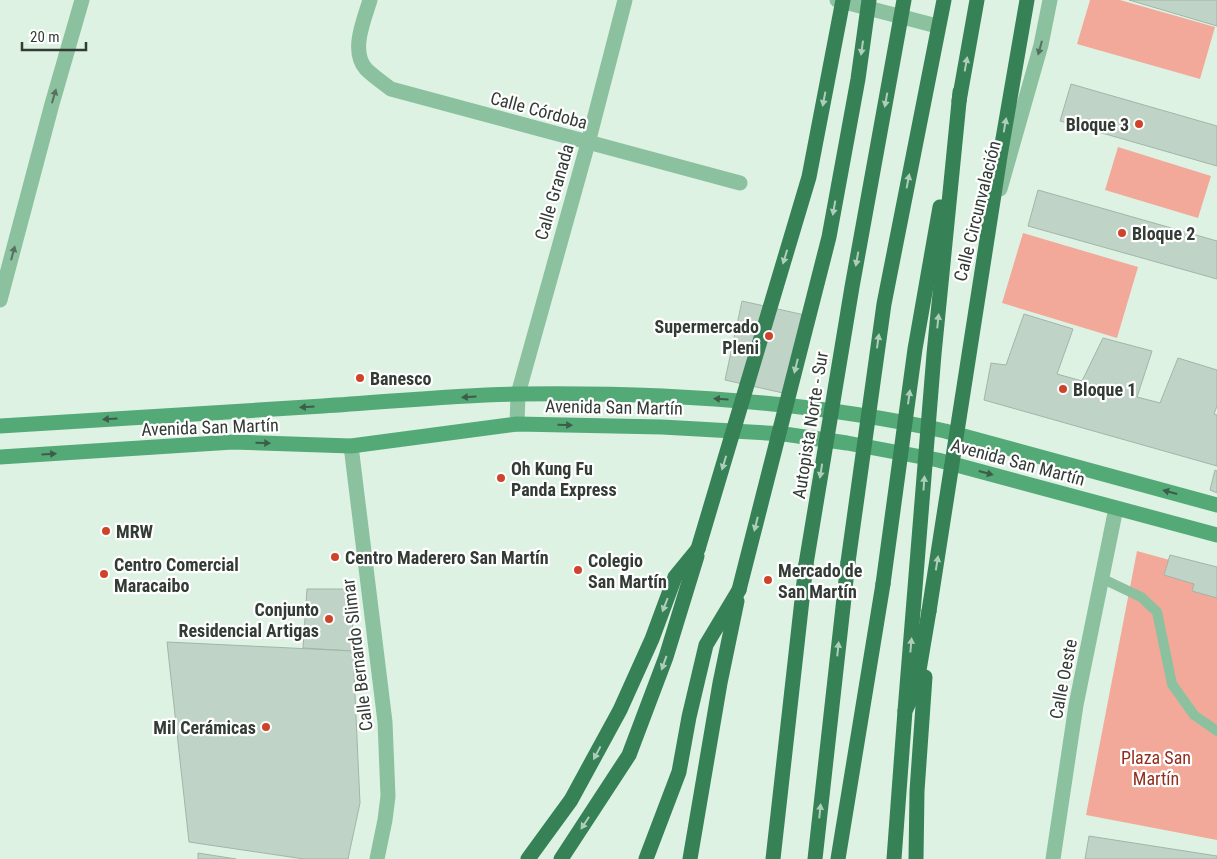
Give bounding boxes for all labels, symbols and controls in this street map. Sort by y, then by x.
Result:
scale bar [22,20,86,52]
text: 20 m [30,28,60,46]
one-way arrow [1035,40,1043,55]
one-way arrow [858,41,866,57]
one-way arrow [962,56,970,72]
street label: Calle Córdoba [488,87,590,133]
one-way arrow [51,88,59,103]
one-way arrow [820,92,828,108]
one-way arrow [881,92,889,108]
place label: Bloque 3 [1066,114,1129,135]
one-way arrow [1002,117,1010,133]
marker: Bloque 3 [1133,118,1145,130]
street label: Calle Circunvalación [949,139,1005,283]
street label: Calle Granada [530,142,578,242]
one-way arrow [904,173,912,188]
one-way arrow [830,201,838,217]
place label: Bloque 2 [1132,223,1195,244]
marker: Bloque 2 [1116,227,1128,239]
one-way arrow [9,246,17,261]
one-way arrow [781,250,789,265]
one-way arrow [852,252,860,268]
one-way arrow [934,312,942,328]
place label: Supermercado Pleni [655,316,759,358]
marker: Supermercado Pleni [763,330,775,342]
one-way arrow [875,332,883,348]
street label: Autopista Norte - Sur [788,349,832,500]
one-way arrow [792,359,800,374]
place label: Banesco [370,368,432,389]
marker: Banesco [354,372,366,384]
place label: Bloque 1 [1073,379,1136,400]
marker: Bloque 1 [1057,383,1069,395]
one-way arrow [905,388,913,404]
one-way arrow [461,393,477,401]
street label: Avenida San Martín [545,395,683,419]
one-way arrow [712,395,728,403]
one-way arrow [298,403,314,411]
street label: Avenida San Martín [141,414,279,440]
one-way arrow [101,416,117,424]
one-way arrow [558,421,574,429]
street label: Avenida San Martín [949,434,1087,490]
one-way arrow [256,439,272,447]
one-way arrow [41,449,57,457]
one-way arrow [720,456,728,471]
place label: Oh Kung Fu Panda Express [511,458,617,500]
one-way arrow [817,464,825,480]
one-way arrow [979,469,994,477]
marker: Oh Kung Fu Panda Express [495,472,507,484]
one-way arrow [921,474,929,490]
one-way arrow [1162,488,1177,496]
one-way arrow [752,516,760,531]
place label: MRW [116,521,154,542]
marker: MRW [100,525,112,537]
place label: Centro Maderero San Martín [345,547,549,568]
place label: Colegio San Martín [588,550,667,592]
marker: Centro Maderero San Martín [329,551,341,563]
place label: Centro Comercial Maracaibo [114,554,239,596]
one-way arrow [933,554,941,570]
place label: Mercado de San Martín [778,560,863,602]
marker: Colegio San Martín [572,564,584,576]
marker: Centro Comercial Maracaibo [98,568,110,580]
marker: Mercado de San Martín [762,574,774,586]
street label: Calle Bernardo Slimar [337,577,377,732]
one-way arrow [661,598,669,613]
place label: Conjunto Residencial Artigas [178,599,319,641]
marker: Conjunto Residencial Artigas [323,613,335,625]
one-way arrow [907,636,915,652]
street label: Calle Oeste [1045,637,1081,721]
one-way arrow [834,641,842,657]
one-way arrow [660,656,668,671]
place label: Mil Cerámicas [153,717,256,738]
marker: Mil Cerámicas [260,721,272,733]
one-way arrow [593,746,601,760]
park label: Plaza San Martín [1121,747,1191,789]
one-way arrow [816,802,824,818]
one-way arrow [580,817,589,830]

